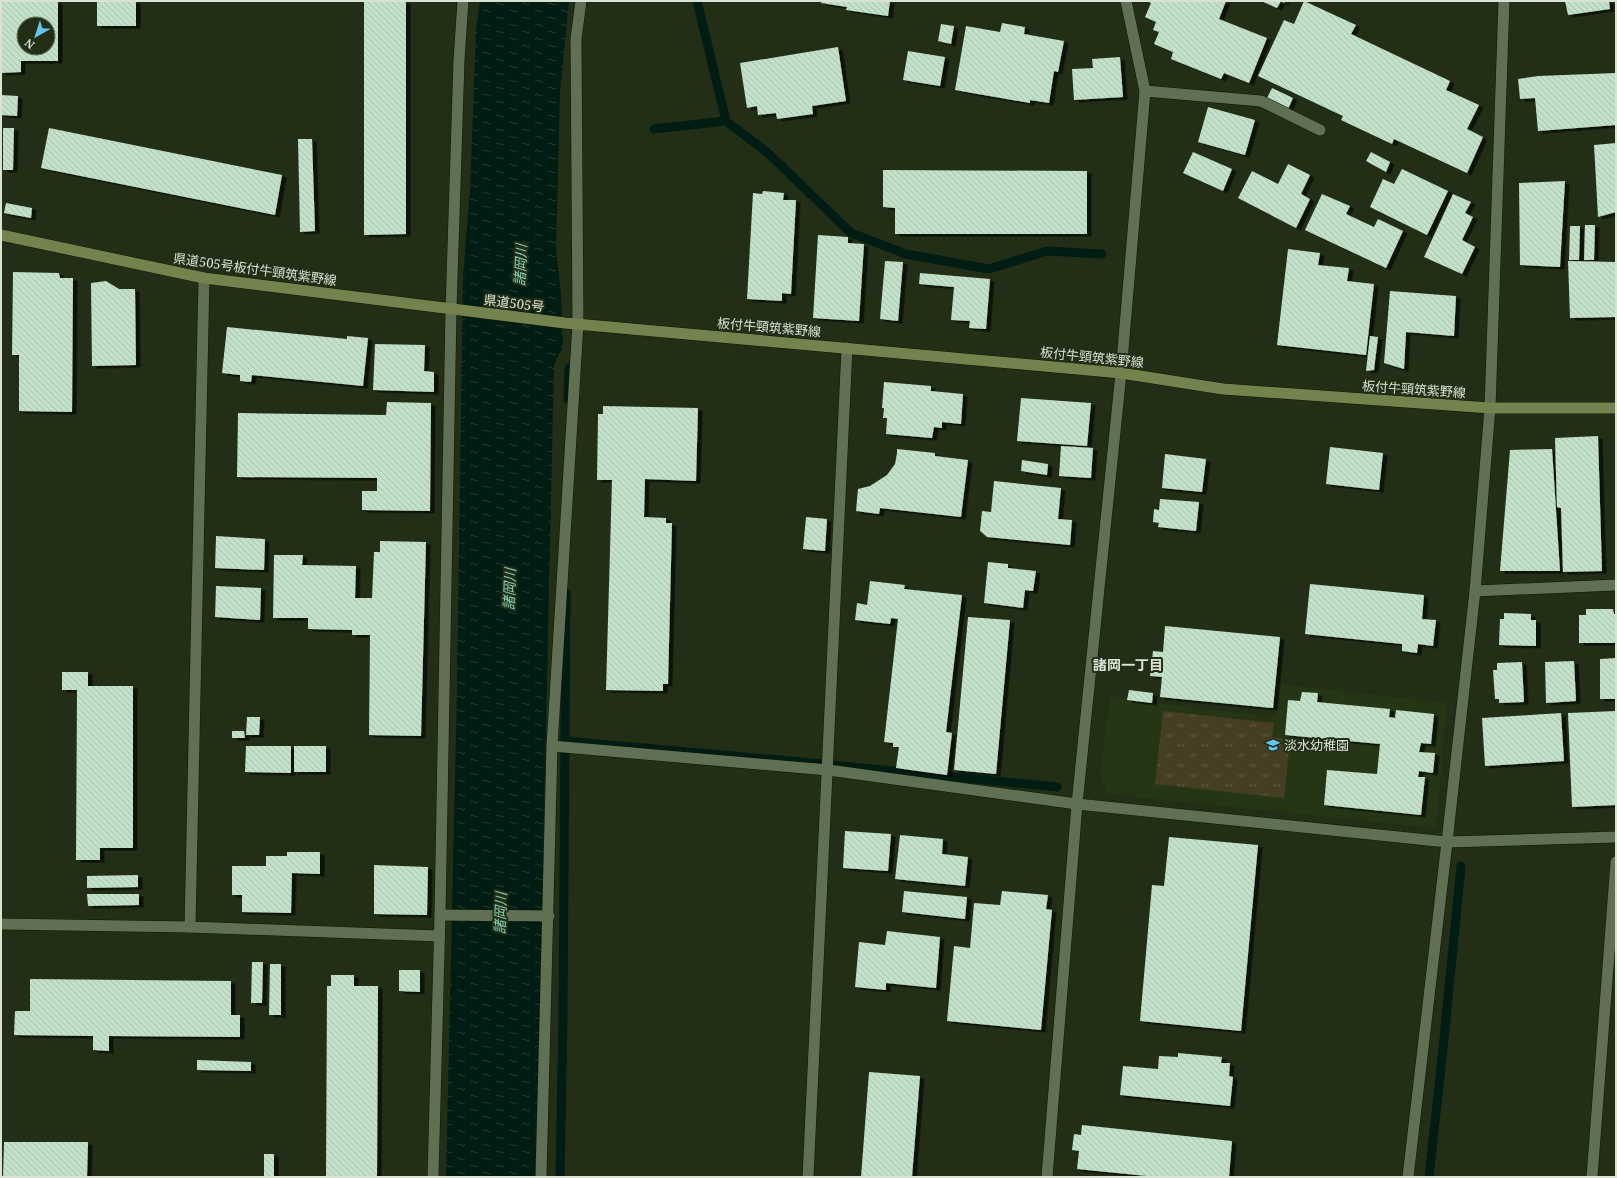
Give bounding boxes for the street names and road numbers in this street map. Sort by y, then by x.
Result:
street label: 県道505号板付牛頸筑紫野線 [172,249,338,289]
street label: 県道505号 [483,290,545,316]
street label: 板付牛頸筑紫野線 [716,314,822,340]
street label: 板付牛頸筑紫野線 [1039,343,1145,371]
street label: 板付牛頸筑紫野線 [1361,376,1467,402]

